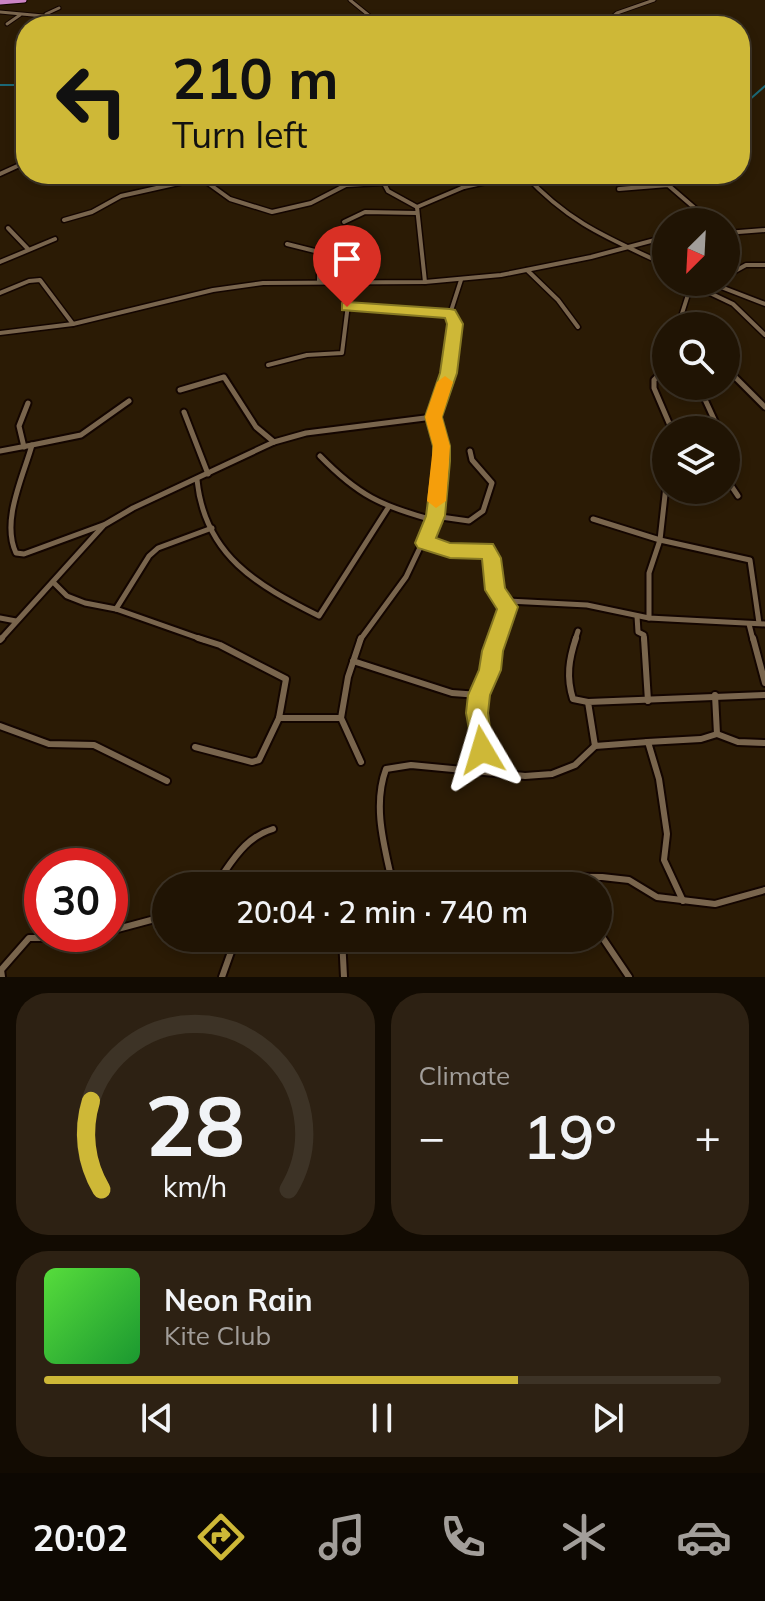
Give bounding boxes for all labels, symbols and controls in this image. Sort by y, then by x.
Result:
text: 210 m [172,43,339,113]
icon: left [40,48,144,152]
text: Turn left [172,112,308,157]
north arrow [652,208,740,296]
map controls [652,208,740,504]
pin [313,225,381,307]
icon: arrive [325,237,369,281]
button: search [652,312,740,400]
button: layers [652,416,740,504]
position arrow [440,708,524,792]
speed limit sign: 30 [24,848,128,952]
text: 20:04 · 2 min · 740 m [236,893,528,931]
text: Climate [419,1059,510,1092]
text: 28 [145,1072,245,1177]
text: 19° [523,1099,617,1174]
text: − [419,1109,445,1164]
text: + [695,1109,721,1164]
text: km/h [163,1168,228,1204]
text: Neon Rain [164,1281,313,1319]
text: Kite Club [164,1319,271,1352]
icon: previous [135,1396,179,1440]
icon: pause [360,1396,404,1440]
icon: next [586,1396,630,1440]
icon: directions [193,1509,249,1565]
icon: music [314,1509,370,1565]
icon: phone [435,1509,491,1565]
icon: climate [556,1509,612,1565]
icon: car [676,1509,732,1565]
text: 20:02 [32,1515,128,1560]

